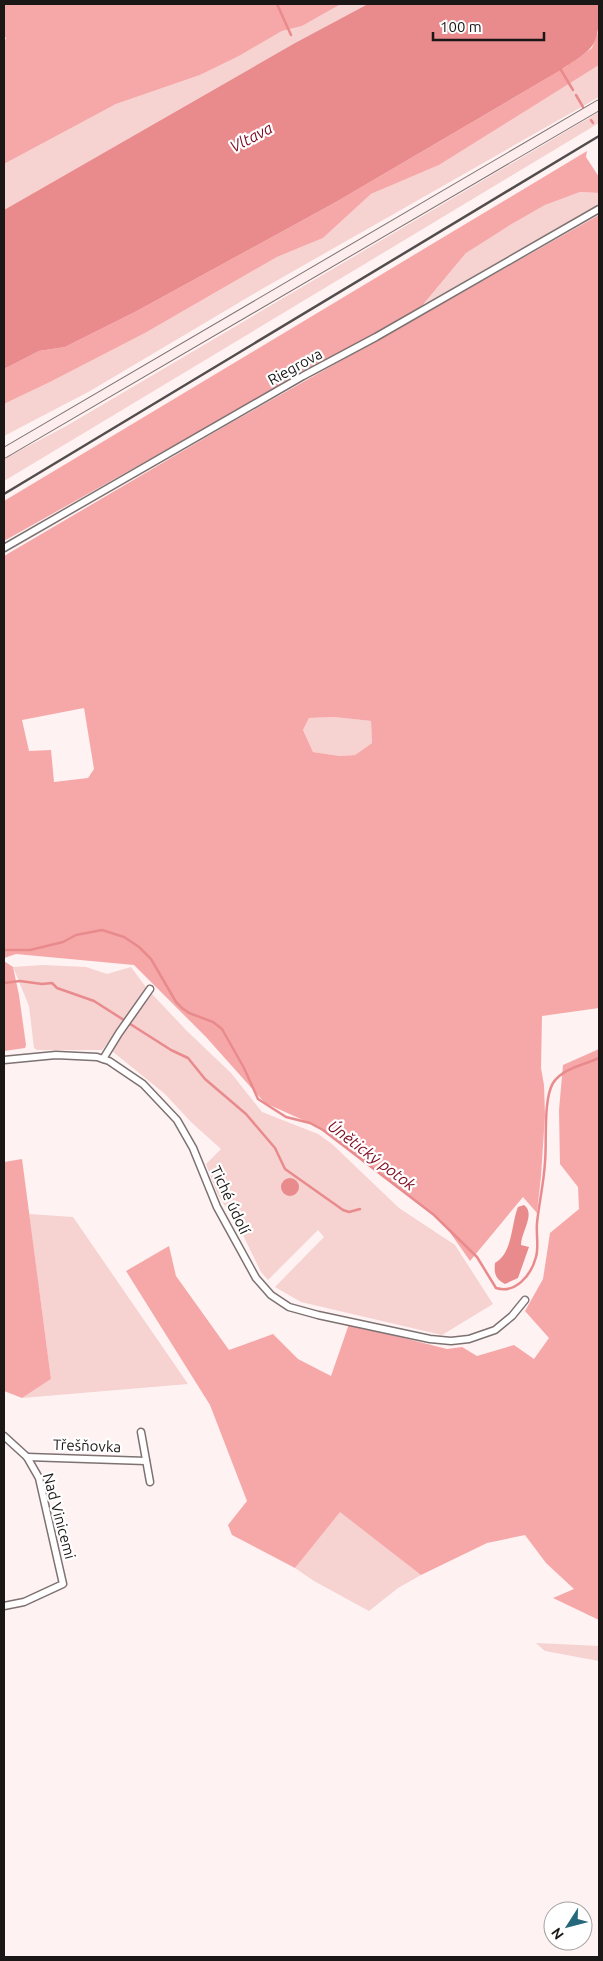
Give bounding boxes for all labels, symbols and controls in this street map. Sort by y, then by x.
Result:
scale bar [433,10,544,42]
text: 100 m [440,18,482,35]
water label: Vltava [227,118,276,156]
street label: Riegrova [265,345,325,388]
water label: Únětický potok [325,1115,421,1194]
street label: Tiché údolí [207,1163,254,1237]
street label: Třešňovka [53,1436,121,1455]
street label: Nad Vinicemi [40,1471,79,1561]
north arrow [543,1901,593,1951]
text: N [548,1925,567,1943]

